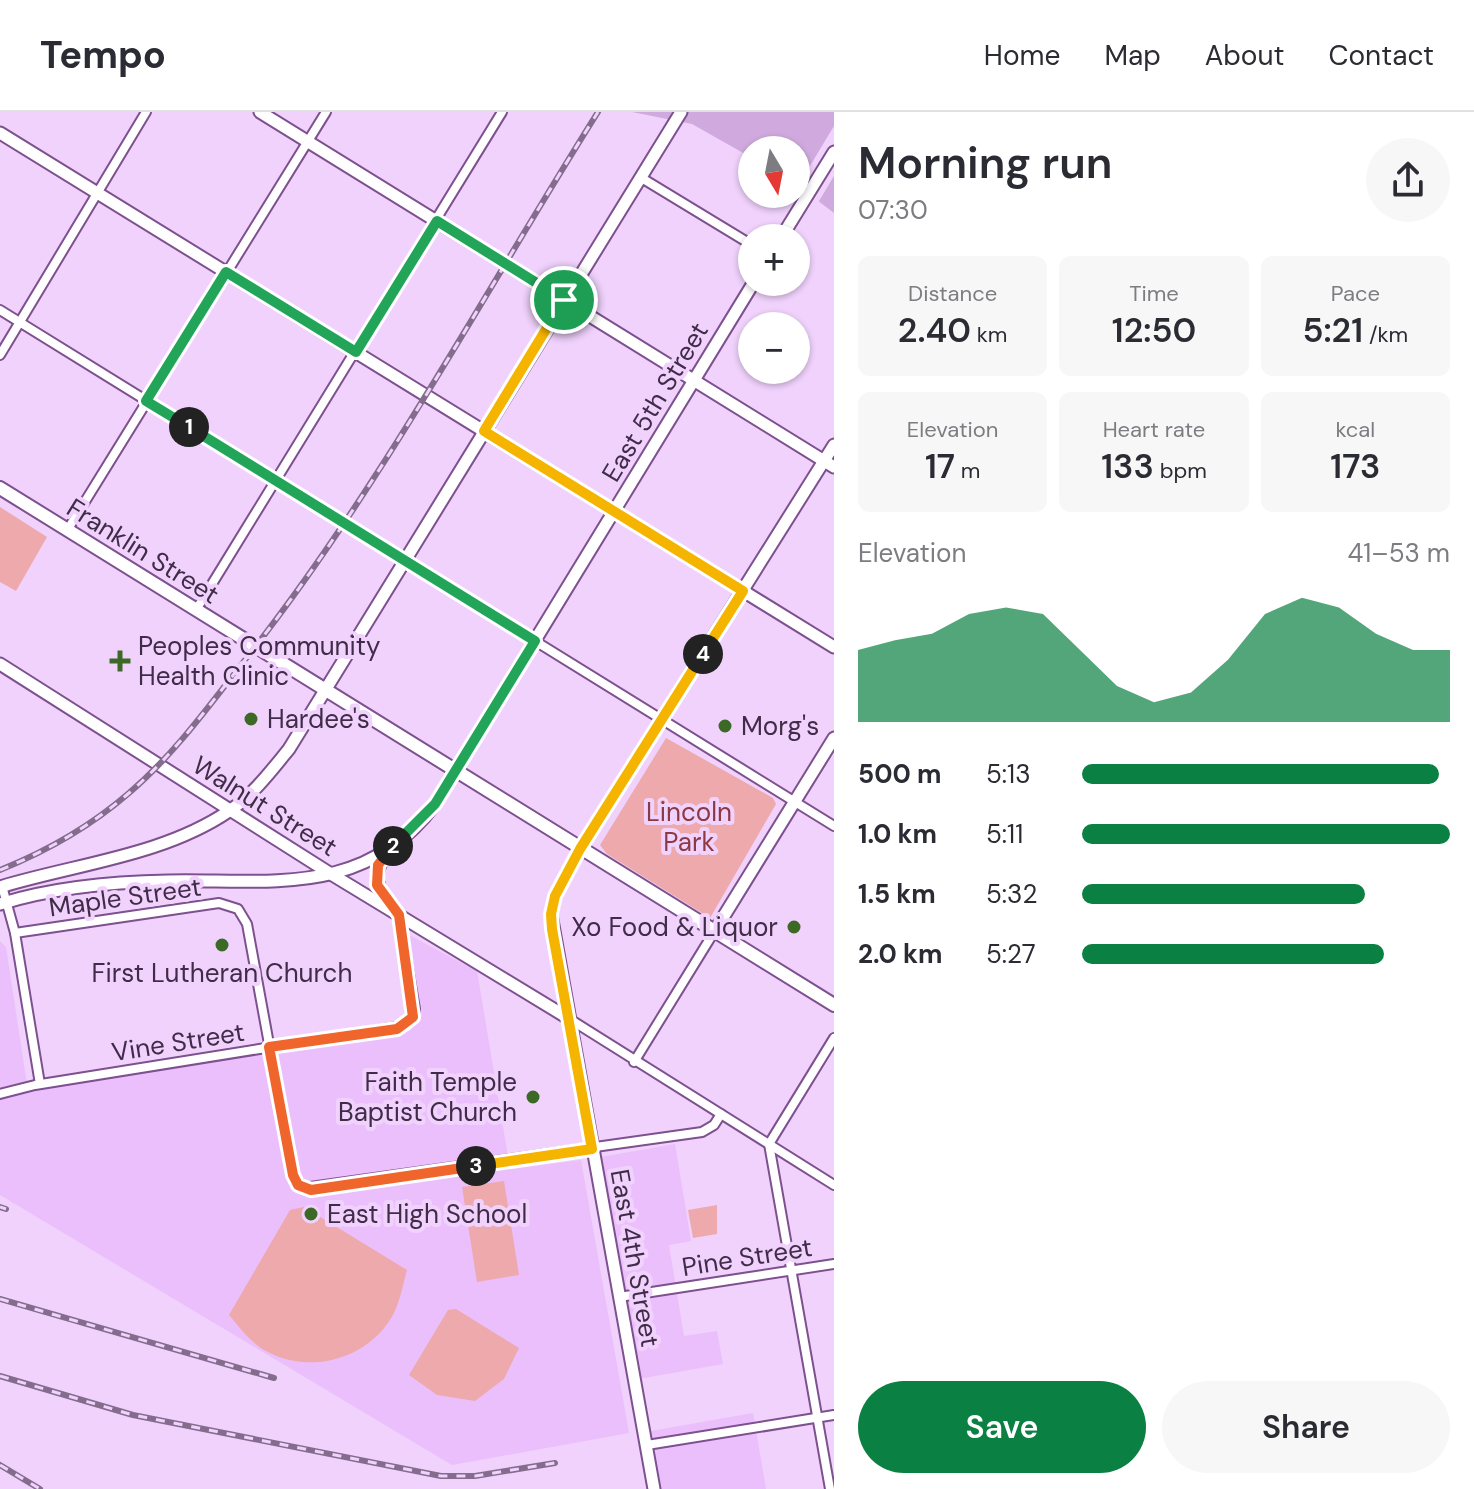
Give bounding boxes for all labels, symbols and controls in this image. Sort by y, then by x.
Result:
text: Tempo [40,30,166,80]
text: Home [984,37,1060,74]
text: Map [1104,37,1161,74]
text: About [1205,37,1284,74]
text: Contact [1328,37,1434,74]
text: Morning run [858,134,1112,192]
north arrow [738,136,810,208]
map controls [738,136,810,384]
button: share [1366,138,1450,222]
text: 07:30 [858,193,928,227]
button: + [738,224,810,296]
pin [530,266,598,334]
icon: arrive [542,278,586,322]
text: Distance [908,279,997,308]
text: Time [1129,279,1179,308]
text: Pace [1331,279,1380,308]
text: 2.40 [898,308,971,353]
text: 12:50 [1112,308,1196,353]
text: 5:21 [1302,308,1363,353]
button: − [738,312,810,384]
street label: East 5th Street [594,316,716,488]
text: km [971,320,1007,349]
text: /km [1363,320,1408,349]
pin: 1 [169,407,209,447]
text: 1 [185,412,193,441]
text: Elevation [907,415,999,444]
text: Heart rate [1103,415,1205,444]
text: kcal [1335,415,1375,444]
text: 17 [925,444,955,489]
text: 133 [1101,444,1154,489]
text: 173 [1330,444,1380,489]
text: m [955,456,980,485]
text: bpm [1154,456,1207,485]
street label: Franklin Street [61,491,225,611]
text: Elevation [858,536,966,570]
text: 41–53 m [1347,536,1450,570]
place label: Peoples Community Health Clinic [138,629,380,693]
pin: 4 [683,634,723,674]
text: 4 [696,639,710,668]
marker: Peoples Community Health Clinic [109,650,131,672]
place label: Hardee's [267,702,370,736]
place label: Morg's [741,709,819,743]
marker: Hardee's [242,710,260,728]
marker: Morg's [716,717,734,735]
street label: Walnut Street [186,748,344,864]
text: 500 m [858,757,941,791]
text: 5:13 [986,757,1031,791]
park label: Lincoln Park [646,795,732,859]
text: 1.0 km [858,817,937,851]
text: 5:11 [986,817,1023,851]
pin: 2 [373,826,413,866]
text: 2 [387,831,399,860]
street label: Maple Street [47,869,203,925]
text: 1.5 km [858,877,936,911]
text: 5:32 [986,877,1037,911]
place label: Xo Food & Liquor [571,910,778,944]
marker: Xo Food & Liquor [785,918,803,936]
marker: First Lutheran Church [213,936,231,954]
text: 2.0 km [858,937,942,971]
text: 5:27 [986,937,1036,971]
place label: First Lutheran Church [92,956,352,990]
street label: Vine Street [109,1015,247,1069]
place label: Faith Temple Baptist Church [338,1065,517,1129]
marker: Faith Temple Baptist Church [524,1088,542,1106]
pin: 3 [456,1146,496,1186]
text: 3 [469,1151,483,1180]
street label: East 4th Street [603,1166,667,1350]
place label: East High School [327,1197,527,1231]
marker: East High School [302,1205,320,1223]
street label: Pine Street [679,1230,815,1284]
button: Save [858,1381,1146,1473]
button: Share [1162,1381,1450,1473]

